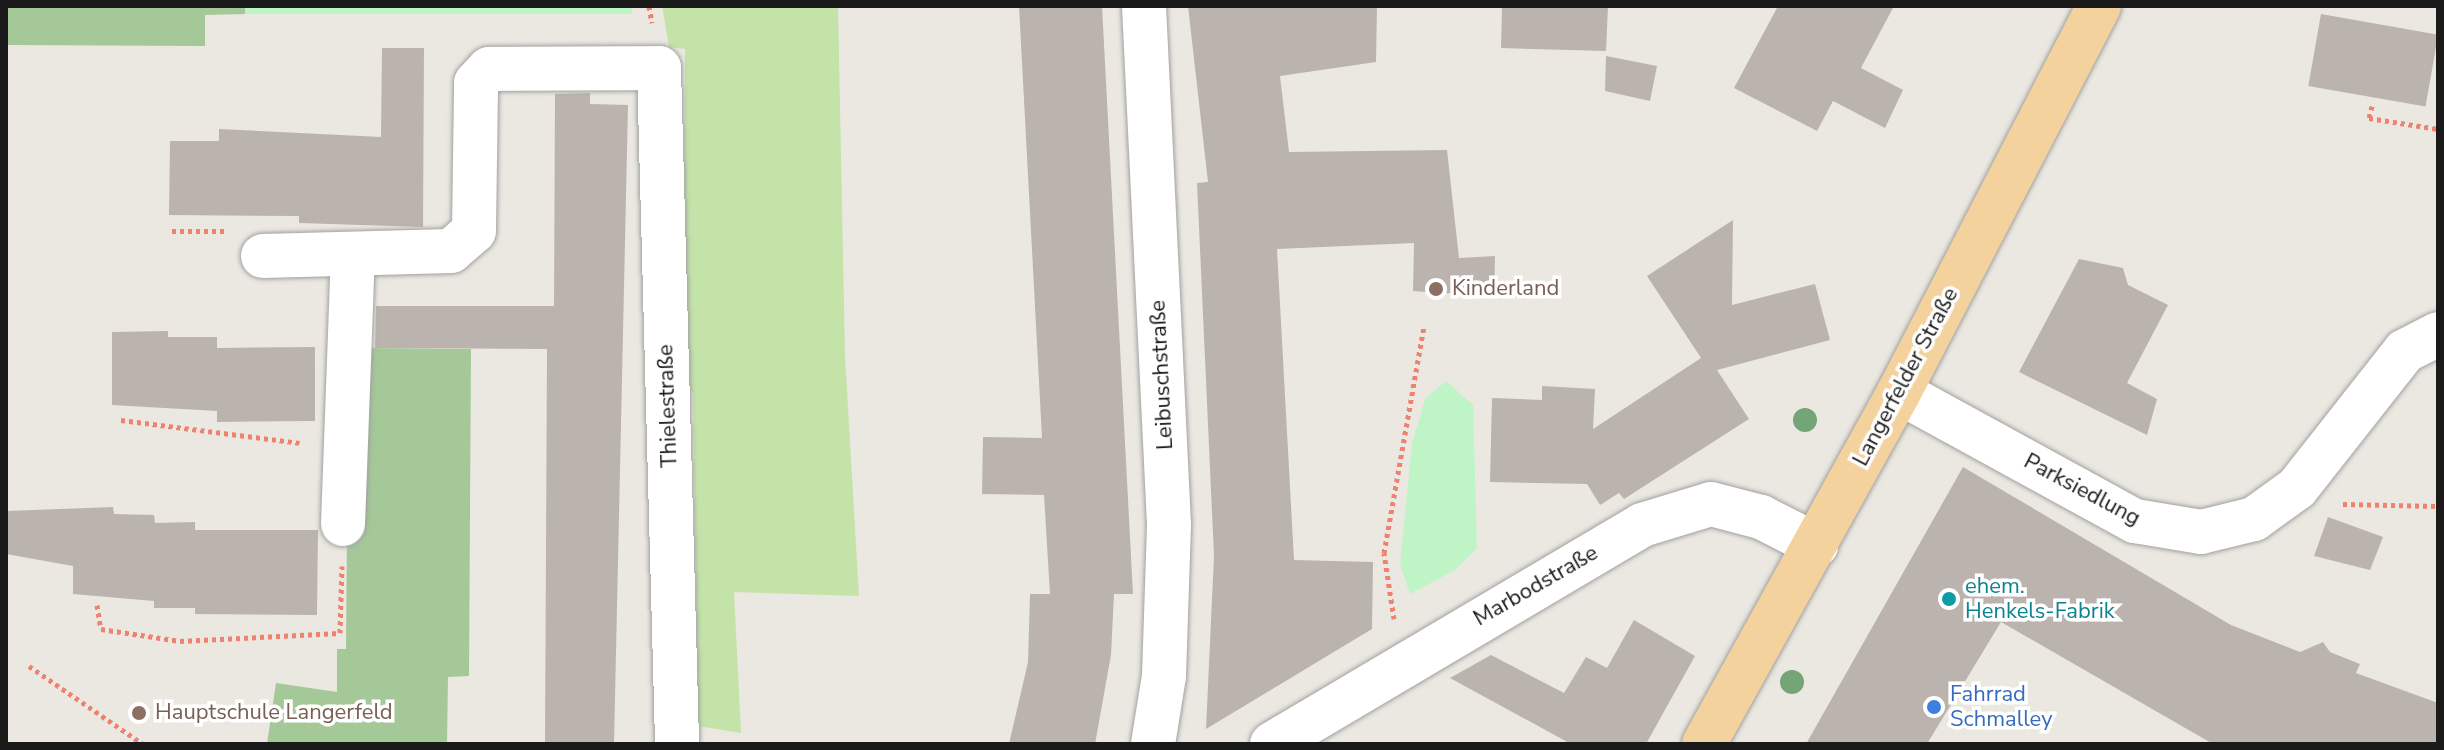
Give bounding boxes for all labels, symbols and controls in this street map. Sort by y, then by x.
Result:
place label: Kinderland [1452,276,1559,302]
marker: Kinderland [1427,280,1445,298]
street label: Langerfelder Straße [1848,283,1964,471]
street label: Leibuschstraße [1145,299,1179,451]
street label: Thielestraße [653,344,683,468]
street label: Parksiedlung [2019,448,2145,532]
street label: Marbodstraße [1469,540,1603,632]
place label: ehem. Henkels-Fabrik [1965,573,2115,624]
marker: ehem. Henkels-Fabrik [1940,590,1958,608]
place label: Fahrrad Schmalley [1950,681,2052,732]
marker: Fahrrad Schmalley [1925,698,1943,716]
place label: Hauptschule Langerfeld [155,700,393,726]
marker: Hauptschule Langerfeld [130,704,148,722]

